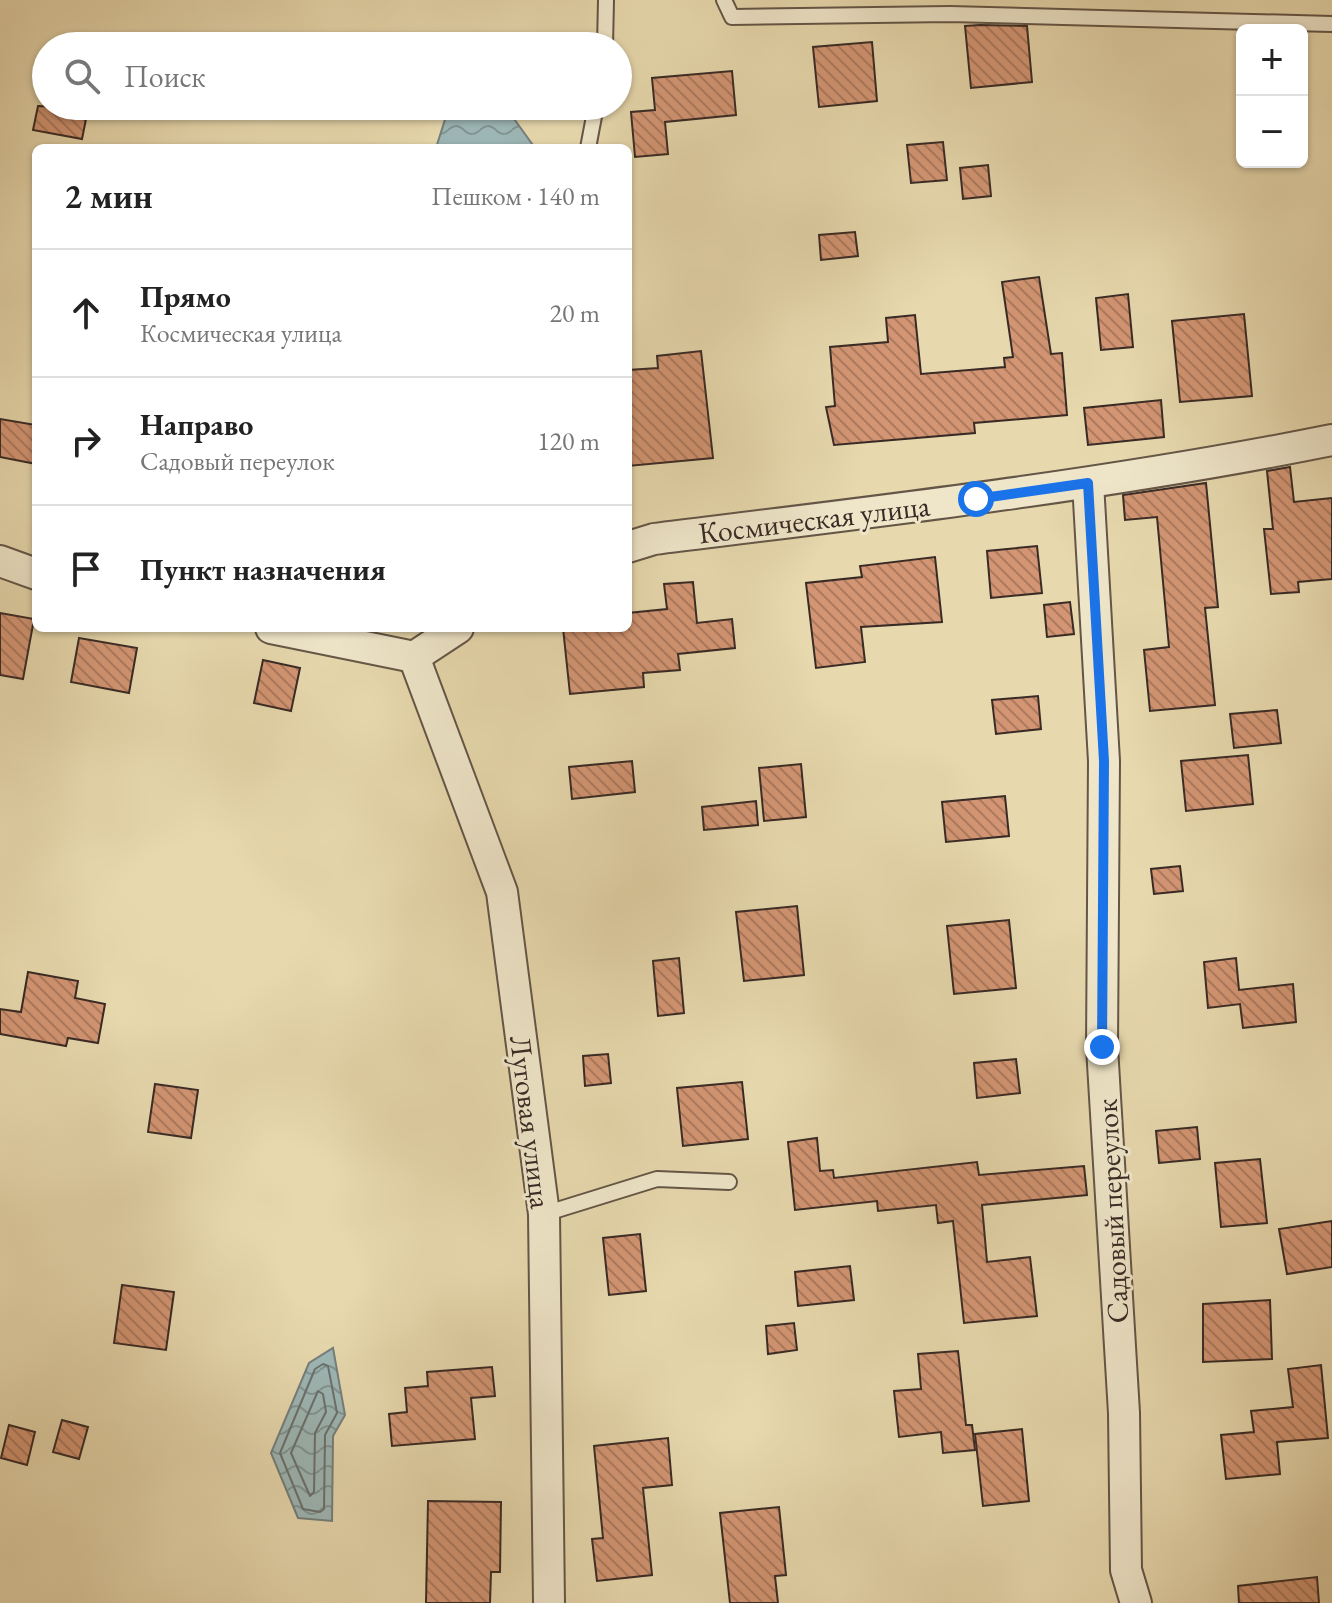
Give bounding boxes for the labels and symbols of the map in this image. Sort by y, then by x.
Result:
route start [958,481,994,517]
street label: Космическая улица [696,485,932,553]
route end [1084,1029,1120,1065]
street label: Луговая улица [501,1033,561,1211]
street label: Садовый переулок [1087,1098,1137,1324]

